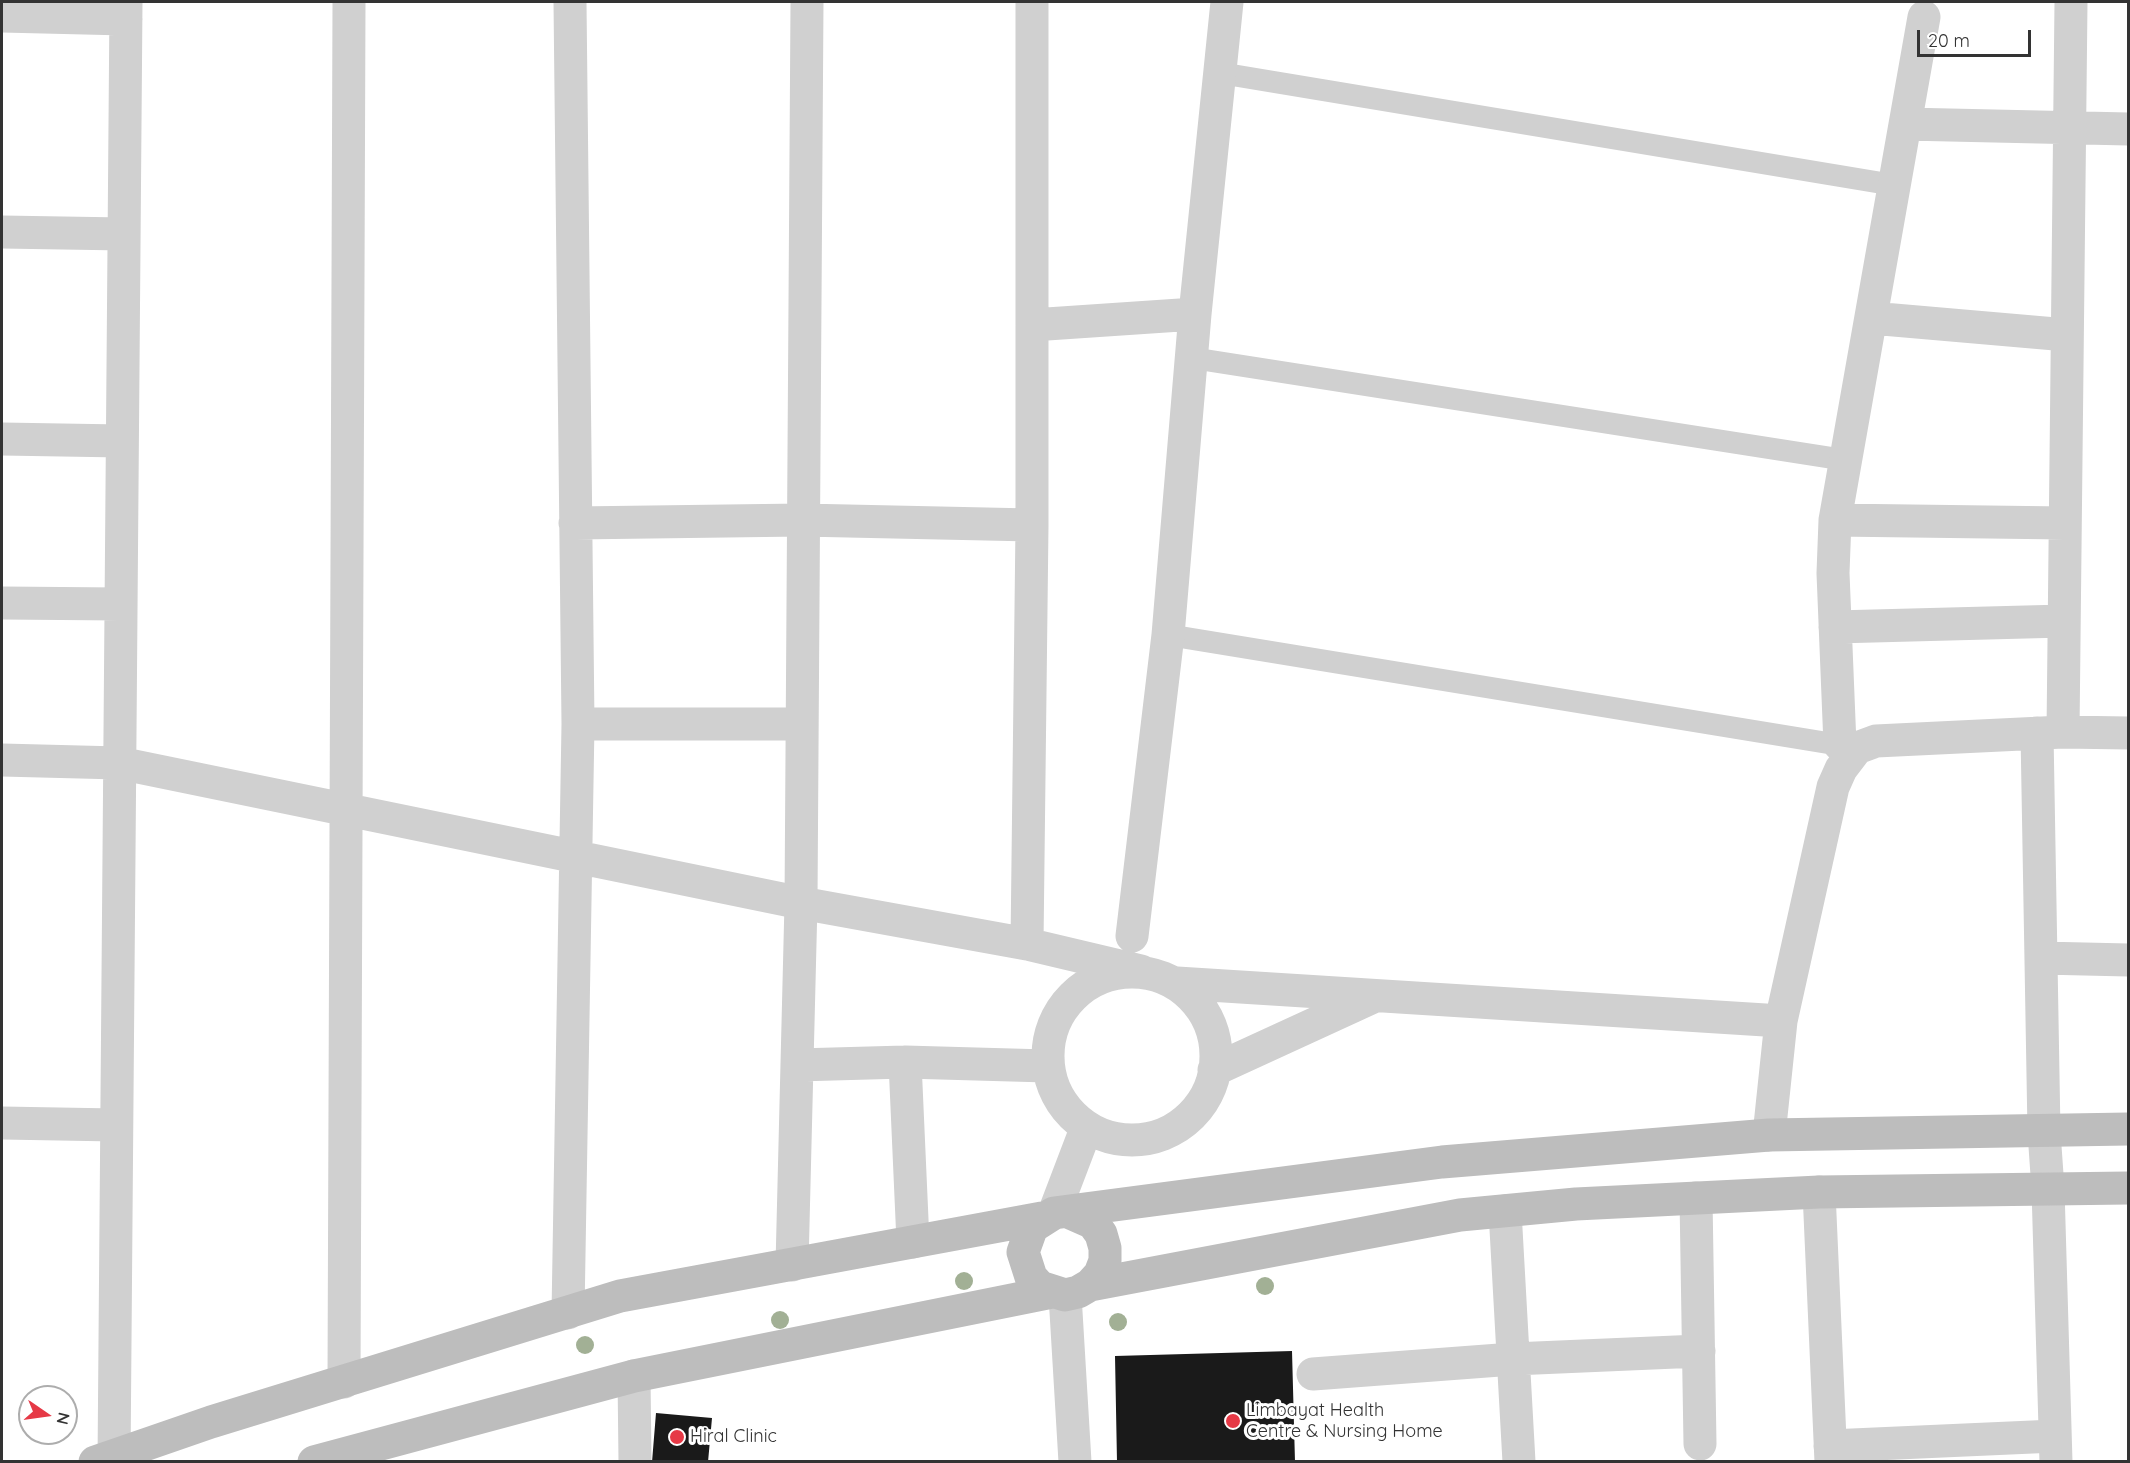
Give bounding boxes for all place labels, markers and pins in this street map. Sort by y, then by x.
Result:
place label: Limbayat Health Centre & Nursing Home [1246,1400,1443,1442]
marker: Limbayat Health Centre & Nursing Home [1224,1412,1242,1430]
place label: Hiral Clinic [690,1426,777,1448]
marker: Hiral Clinic [668,1428,686,1446]

